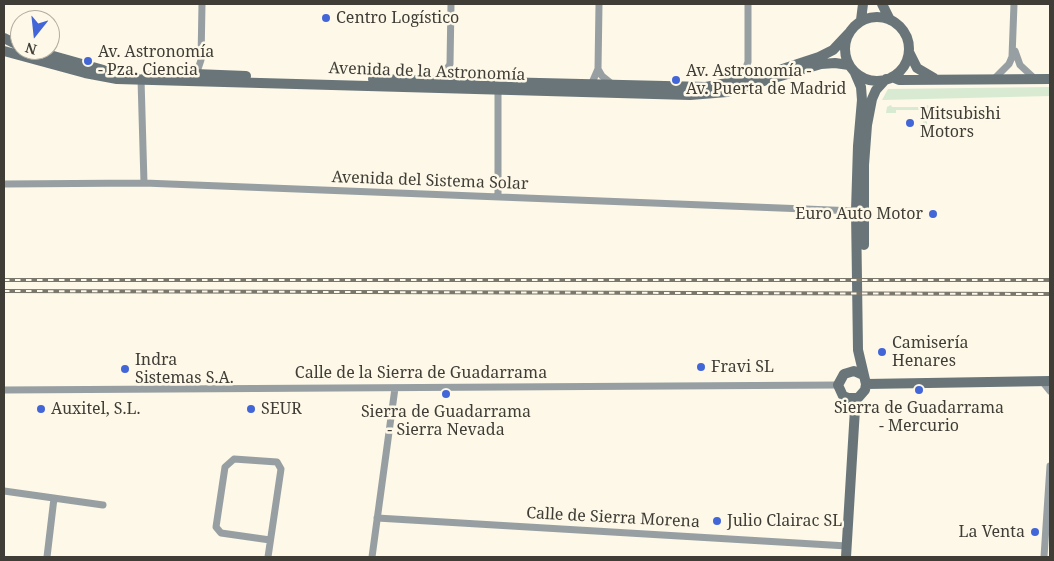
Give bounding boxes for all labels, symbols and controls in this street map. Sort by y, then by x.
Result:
place label: Centro Logístico [336,8,459,28]
north arrow [10,10,60,60]
marker: Centro Logístico [320,12,332,24]
text: N [23,38,39,60]
place label: Av. Astronomía - Pza. Ciencia [98,42,214,80]
marker: Av. Astronomía - Pza. Ciencia [82,55,94,67]
street label: Avenida de la Astronomía [328,59,526,85]
place label: Av. Astronomía - Av. Puerta de Madrid [686,61,846,99]
marker: Av. Astronomía - Av. Puerta de Madrid [670,74,682,86]
place label: Mitsubishi Motors [920,104,1001,142]
marker: Mitsubishi Motors [904,117,916,129]
street label: Avenida del Sistema Solar [331,168,529,194]
place label: Euro Auto Motor [795,204,923,224]
marker: Euro Auto Motor [927,208,939,220]
place label: Camisería Henares [892,333,969,371]
marker: Camisería Henares [876,346,888,358]
place label: Indra Sistemas S.A. [135,350,234,388]
place label: Fravi SL [711,357,774,377]
marker: Fravi SL [695,361,707,373]
marker: Indra Sistemas S.A. [119,363,131,375]
street label: Calle de la Sierra de Guadarrama [295,363,547,383]
marker: Sierra de Guadarrama - Mercurio [913,384,925,396]
marker: Sierra de Guadarrama - Sierra Nevada [440,388,452,400]
place label: Sierra de Guadarrama - Mercurio [834,398,1004,436]
place label: Auxitel, S.L. [51,399,140,419]
place label: SEUR [261,399,302,419]
place label: Sierra de Guadarrama - Sierra Nevada [361,402,531,440]
marker: Auxitel, S.L. [35,403,47,415]
marker: SEUR [245,403,257,415]
street label: Calle de Sierra Morena [526,504,700,532]
place label: Julio Clairac SL [727,511,842,531]
marker: Julio Clairac SL [711,515,723,527]
place label: La Venta [959,522,1025,542]
marker: La Venta [1029,526,1041,538]

